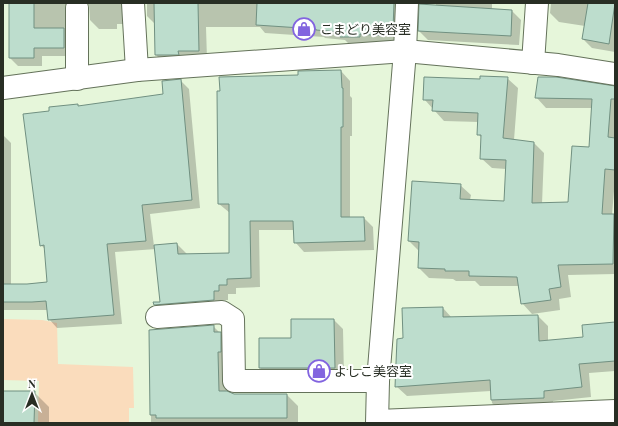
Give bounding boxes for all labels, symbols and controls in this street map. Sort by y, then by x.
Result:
shop icon: こまどり美容室 [291,16,317,42]
place label: こまどり美容室 [320,20,411,37]
shop icon: よしこ美容室 [306,358,332,384]
place label: よしこ美容室 [334,362,412,379]
north arrow [12,374,52,414]
text: N [28,376,36,391]

